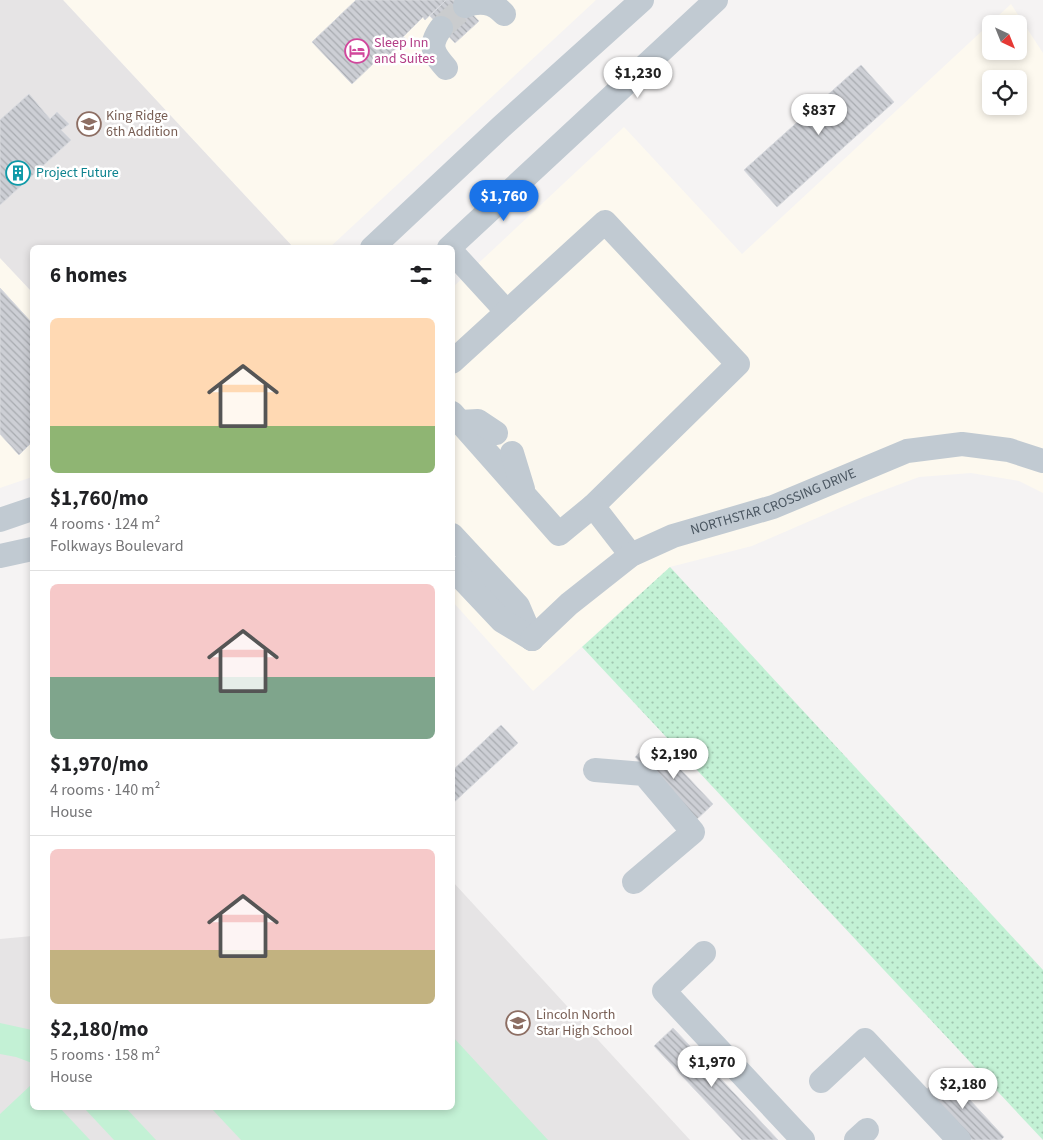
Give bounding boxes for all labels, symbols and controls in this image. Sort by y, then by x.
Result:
north arrow [982,15,1028,60]
map controls [982,15,1027,115]
place label: Sleep Inn and Suites [374,33,435,69]
hotel icon: Sleep Inn and Suites [344,38,370,64]
pin: $1,230 [597,56,679,99]
text: $1,230 [614,62,662,84]
button: locate [982,70,1027,115]
pin: $837 [789,94,849,136]
text: $837 [802,99,836,121]
place label: King Ridge 6th Addition [106,106,178,142]
school or university icon: King Ridge 6th Addition [76,111,102,137]
building icon: Project Future [5,160,31,186]
place label: Project Future [36,163,119,183]
pin: $1,760 [463,180,545,222]
text: $1,760 [480,185,528,207]
text: 6 homes [50,260,127,290]
icon: filters [407,261,435,289]
icon: home [198,351,288,441]
street label: NORTHSTAR CROSSING DRIVE [688,463,859,540]
text: $1,760/mo [50,483,149,513]
text: 4 rooms · 124 m² [50,513,160,535]
text: Folkways Boulevard [50,535,184,557]
icon: home [198,616,288,706]
pin: $2,190 [633,738,715,780]
text: $2,190 [650,743,698,765]
text: $1,970/mo [50,749,149,779]
text: 4 rooms · 140 m² [50,779,160,801]
text: House [50,801,92,823]
icon: home [198,881,288,971]
place label: Lincoln North Star High School [536,1005,633,1041]
school or university icon: Lincoln North Star High School [505,1010,531,1036]
text: $2,180/mo [50,1014,149,1044]
text: 5 rooms · 158 m² [50,1044,160,1066]
pin: $1,970 [671,1046,753,1088]
text: $1,970 [688,1051,736,1073]
text: House [50,1066,92,1088]
pin: $2,180 [922,1068,1004,1110]
text: $2,180 [939,1073,987,1095]

